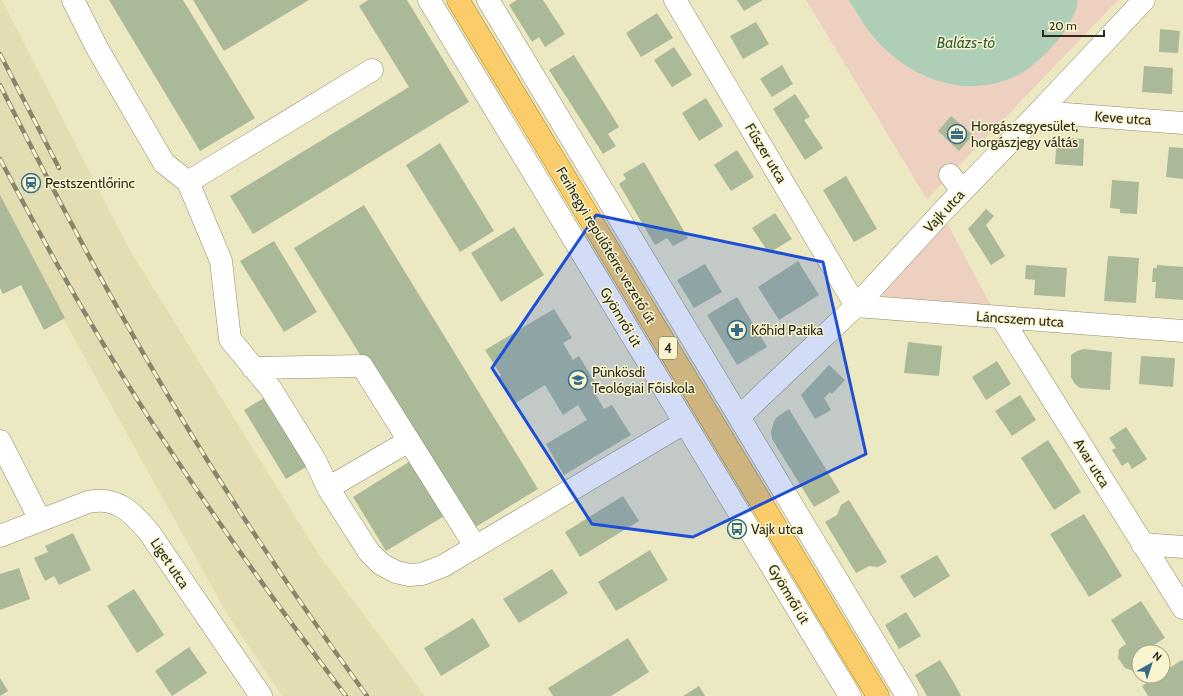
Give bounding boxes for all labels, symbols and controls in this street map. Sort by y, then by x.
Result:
scale bar [1043,12,1104,38]
text: 20 m [1049,18,1077,33]
water label: Balázs-tó [937,34,996,52]
street label: Keve utca [1094,107,1152,129]
place label: Horgászegyesület, horgászjegy váltás [971,117,1078,151]
street label: Fűszer utca [741,120,791,186]
office icon: Horgászegyesület, horgászjegy váltás [946,123,968,145]
street label: Ferihegyi repülőtérre vezető út [552,163,660,327]
station icon: Pestszentlőrinc [20,172,42,194]
place label: Pestszentlőrinc [45,174,135,192]
street label: Vajk utca [920,186,969,236]
street label: Gyömrői út [596,284,646,350]
street label: Láncszem utca [976,307,1065,331]
pharmacy icon: Kőhíd Patika [726,319,748,341]
place label: Kőhíd Patika [751,321,823,339]
road number: 4 [659,337,677,359]
place label: Pünkösdi Teológiai Főiskola [592,363,695,397]
school or university icon: Pünkösdi Teológiai Főiskola [567,369,589,391]
street label: Avar utca [1070,435,1114,491]
bus stop icon: Vajk utca [726,518,748,540]
place label: Vajk utca [751,520,803,538]
street label: Liget utca [147,534,194,592]
street label: Gyömrői út [764,561,814,627]
north arrow [1131,644,1171,684]
text: N [1150,648,1165,664]

